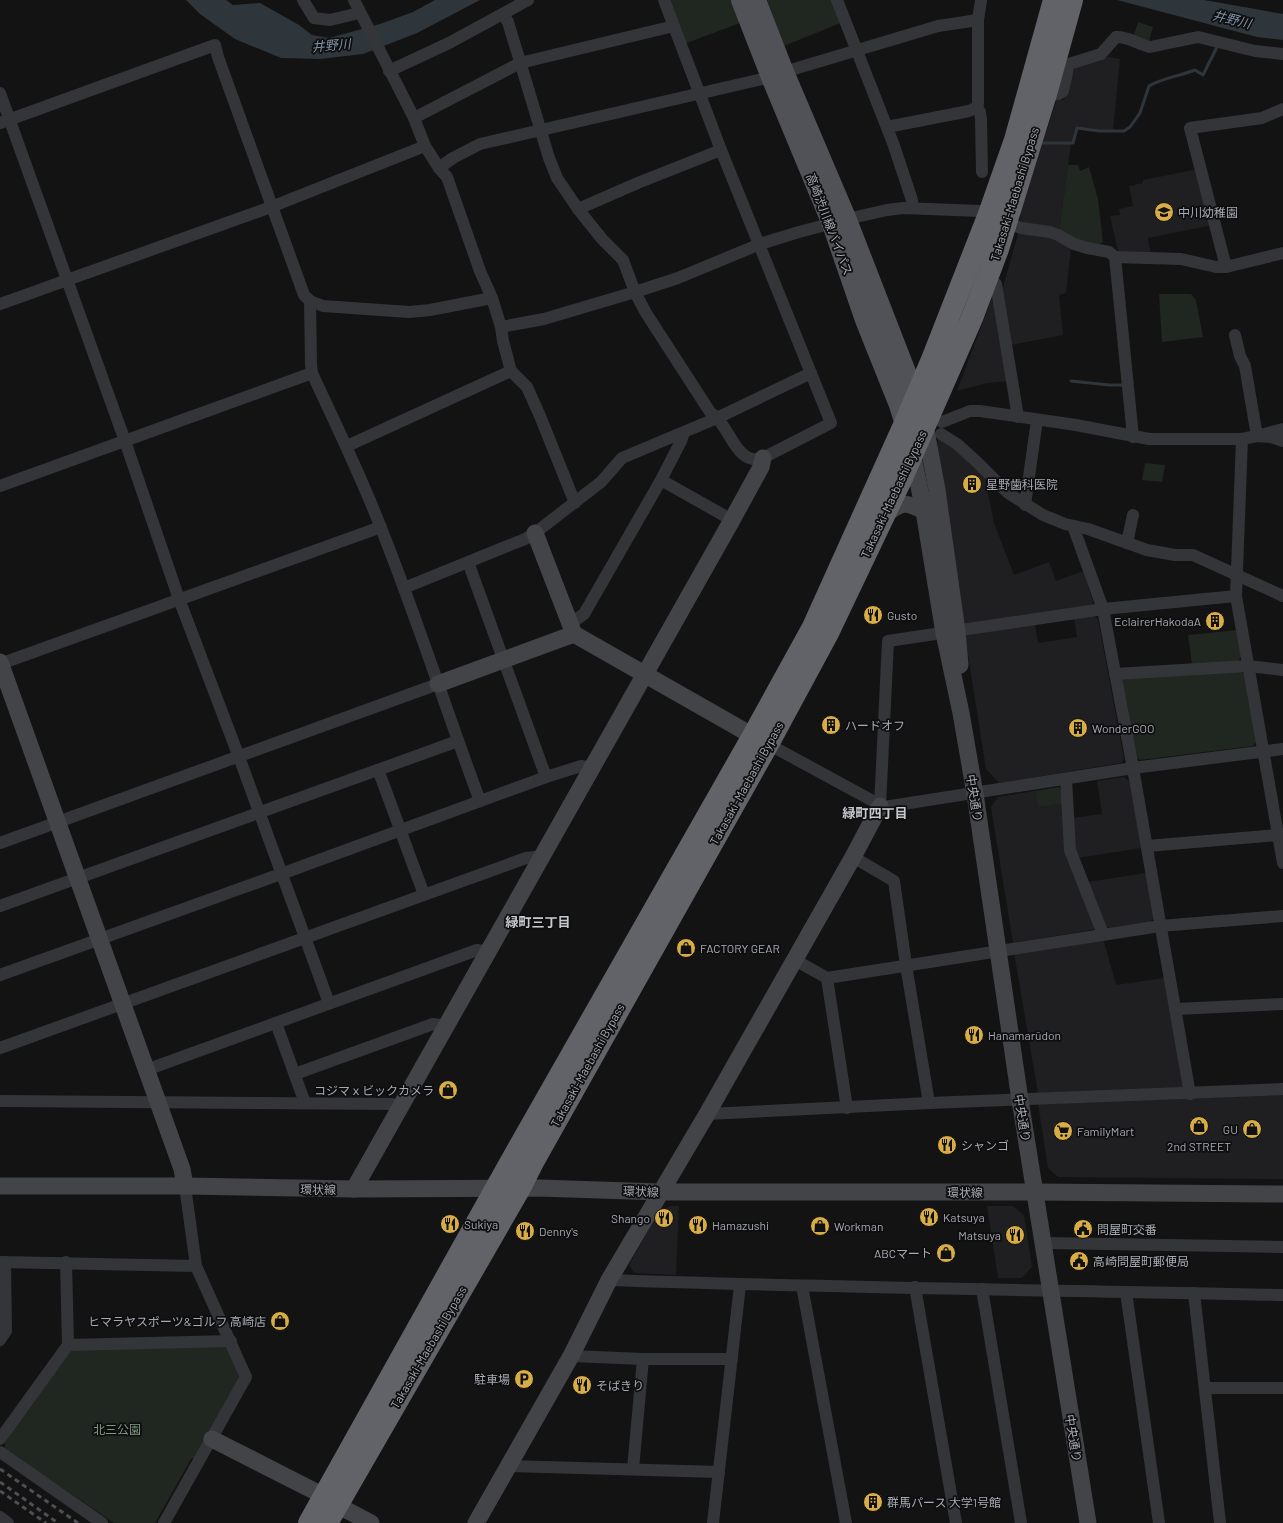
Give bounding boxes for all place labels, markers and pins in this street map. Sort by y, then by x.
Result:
school or university icon: 中川幼稚園 [1153,201,1175,223]
place label: 中川幼稚園 [1178,205,1238,219]
building icon: 星野歯科医院 [961,473,983,495]
place label: 星野歯科医院 [986,477,1058,491]
restaurant icon: Gusto [862,604,884,626]
place label: Gusto [887,608,917,622]
building icon: EclairerHakodaA [1204,610,1226,632]
place label: EclairerHakodaA [1114,614,1201,628]
building icon: ハードオフ [820,714,842,736]
building icon: WonderGOO [1067,717,1089,739]
place label: ハードオフ [845,718,905,732]
place label: WonderGOO [1092,721,1154,735]
shop icon: FACTORY GEAR [675,937,697,959]
place label: FACTORY GEAR [700,941,780,955]
restaurant icon: Hanamarūdon [963,1024,985,1046]
place label: Hanamarūdon [988,1028,1061,1042]
shop icon: コジマｘビックカメラ [437,1079,459,1101]
place label: コジマｘビックカメラ [314,1083,434,1097]
shop icon: 2nd STREET [1188,1115,1210,1137]
shop icon: GU [1241,1118,1263,1140]
supermarket icon: FamilyMart [1052,1120,1074,1142]
place label: GU [1223,1122,1238,1136]
place label: FamilyMart [1077,1124,1134,1138]
restaurant icon: シャンゴ [936,1134,958,1156]
place label: シャンゴ [961,1138,1009,1152]
place label: 2nd STREET [1167,1139,1231,1153]
restaurant icon: Katsuya [918,1206,940,1228]
restaurant icon: Shango [653,1207,675,1229]
place label: Katsuya [943,1210,985,1224]
place label: Shango [611,1211,650,1225]
restaurant icon: Sukiya [439,1213,461,1235]
restaurant icon: Hamazushi [687,1214,709,1236]
shop icon: Workman [809,1215,831,1237]
place label: Sukiya [464,1217,498,1231]
place label: Hamazushi [712,1218,769,1232]
public building icon: 問屋町交番 [1072,1218,1094,1240]
place label: Workman [834,1219,883,1233]
restaurant icon: Denny's [514,1220,536,1242]
place label: 問屋町交番 [1097,1222,1157,1236]
place label: Denny's [539,1224,578,1238]
restaurant icon: Matsuya [1004,1224,1026,1246]
place label: Matsuya [958,1228,1001,1242]
shop icon: ABCマート [935,1242,957,1264]
place label: ABCマート [874,1246,932,1260]
public building icon: 高崎問屋町郵便局 [1068,1250,1090,1272]
place label: 高崎問屋町郵便局 [1093,1254,1189,1268]
shop icon: ヒマラヤスポーツ&ゴルフ 高崎店 [269,1310,291,1332]
place label: ヒマラヤスポーツ&ゴルフ 高崎店 [88,1314,266,1328]
parking icon: 駐車場 [513,1368,535,1390]
place label: 駐車場 [474,1372,510,1386]
restaurant icon: そばきり [571,1374,593,1396]
place label: そばきり [596,1378,644,1392]
building icon: 群馬パース 大学1号館 [862,1491,884,1513]
place label: 群馬パース 大学1号館 [887,1495,1001,1509]

